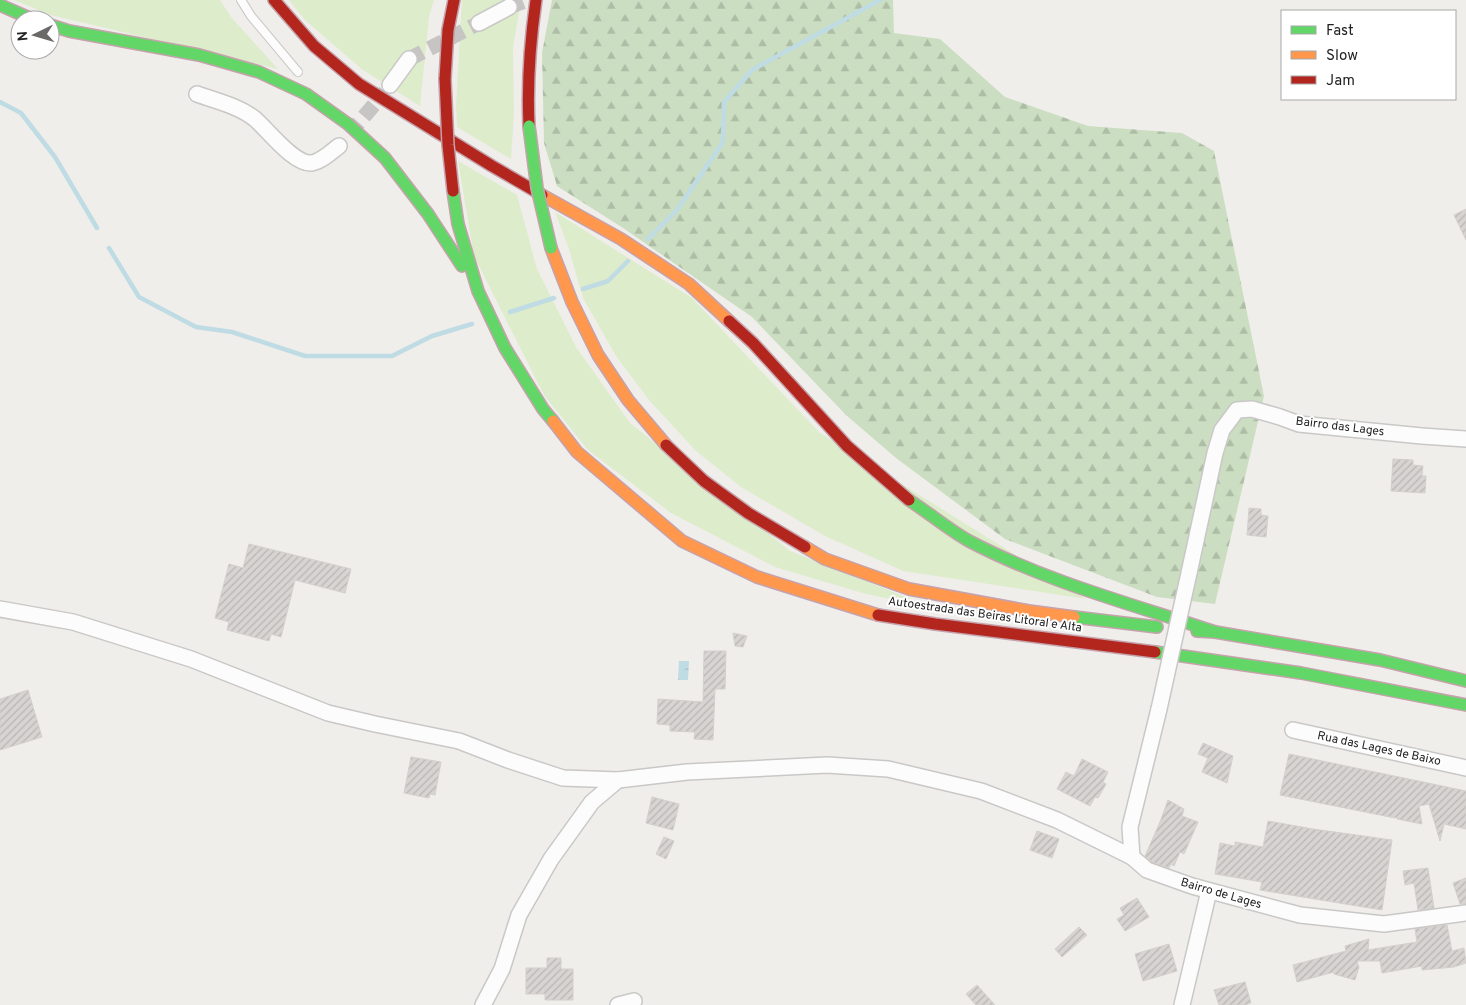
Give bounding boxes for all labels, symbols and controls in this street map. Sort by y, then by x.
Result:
north arrow [10,10,60,60]
legend [1281,10,1456,100]
text: Fast [1326,22,1354,41]
text: N [15,30,32,42]
text: Slow [1326,47,1358,66]
text: Jam [1326,72,1355,91]
street label: Bairro das Lages [1295,414,1385,440]
street label: Autoestrada das Beiras Litoral e Alta [887,593,1083,637]
street label: Rua das Lages de Baixo [1316,728,1443,770]
street label: Bairro de Lages [1179,875,1263,913]

